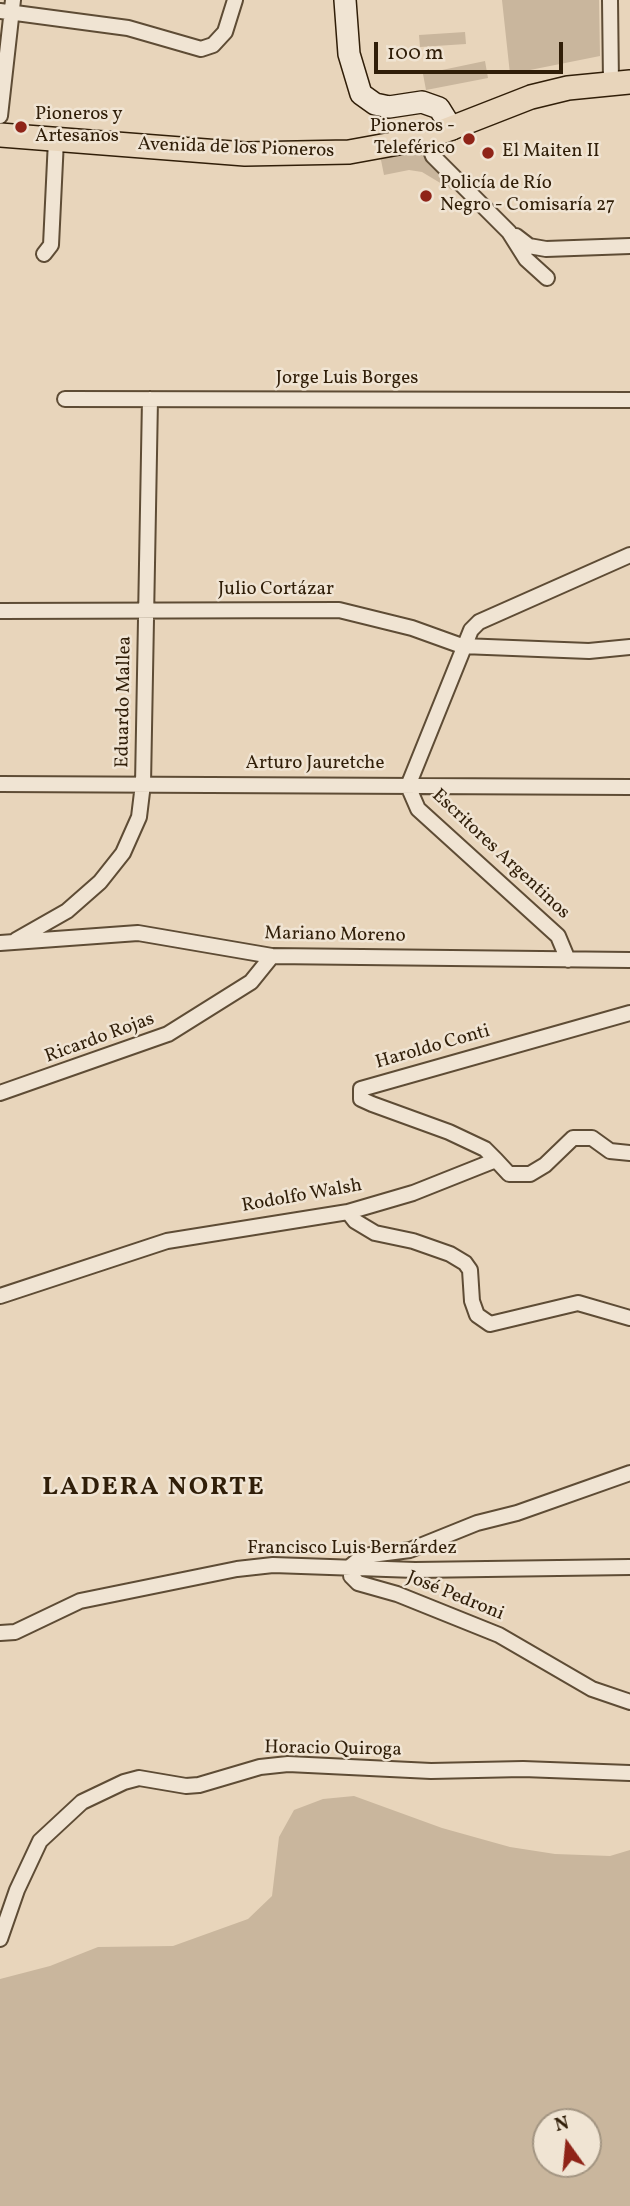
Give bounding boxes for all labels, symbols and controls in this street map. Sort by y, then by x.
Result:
scale bar [378,28,567,72]
text: 100 m [387,39,444,68]
place label: Pioneros y Artesanos [35,105,122,149]
place label: Pioneros - Teleférico [370,117,455,161]
marker: Pioneros y Artesanos [13,119,29,135]
marker: Pioneros - Teleférico [461,131,477,147]
street label: Avenida de los Pioneros [137,134,335,164]
place label: El Maiten II [502,142,600,164]
marker: El Maiten II [480,145,496,161]
place label: Policía de Río Negro - Comisaría 27 [440,174,615,218]
marker: Policía de Río Negro - Comisaría 27 [418,188,434,204]
street label: Jorge Luis Borges [276,369,418,391]
street label: Julio Cortázar [218,580,334,602]
street label: Eduardo Mallea [112,636,138,768]
street label: Arturo Jauretche [246,754,384,776]
street label: Escritores Argentinos [426,785,574,925]
street label: Mariano Moreno [264,923,406,949]
street label: Ricardo Rojas [42,1009,158,1069]
street label: Haroldo Conti [373,1021,493,1075]
street label: Rodolfo Walsh [240,1175,364,1219]
district label: LADERA NORTE [44,1473,264,1505]
street label: Francisco Luis Bernárdez [247,1539,457,1561]
street label: José Pedroni [403,1567,507,1627]
street label: Horacio Quiroga [264,1737,402,1763]
north arrow [532,2108,602,2178]
text: N [552,2110,572,2139]

